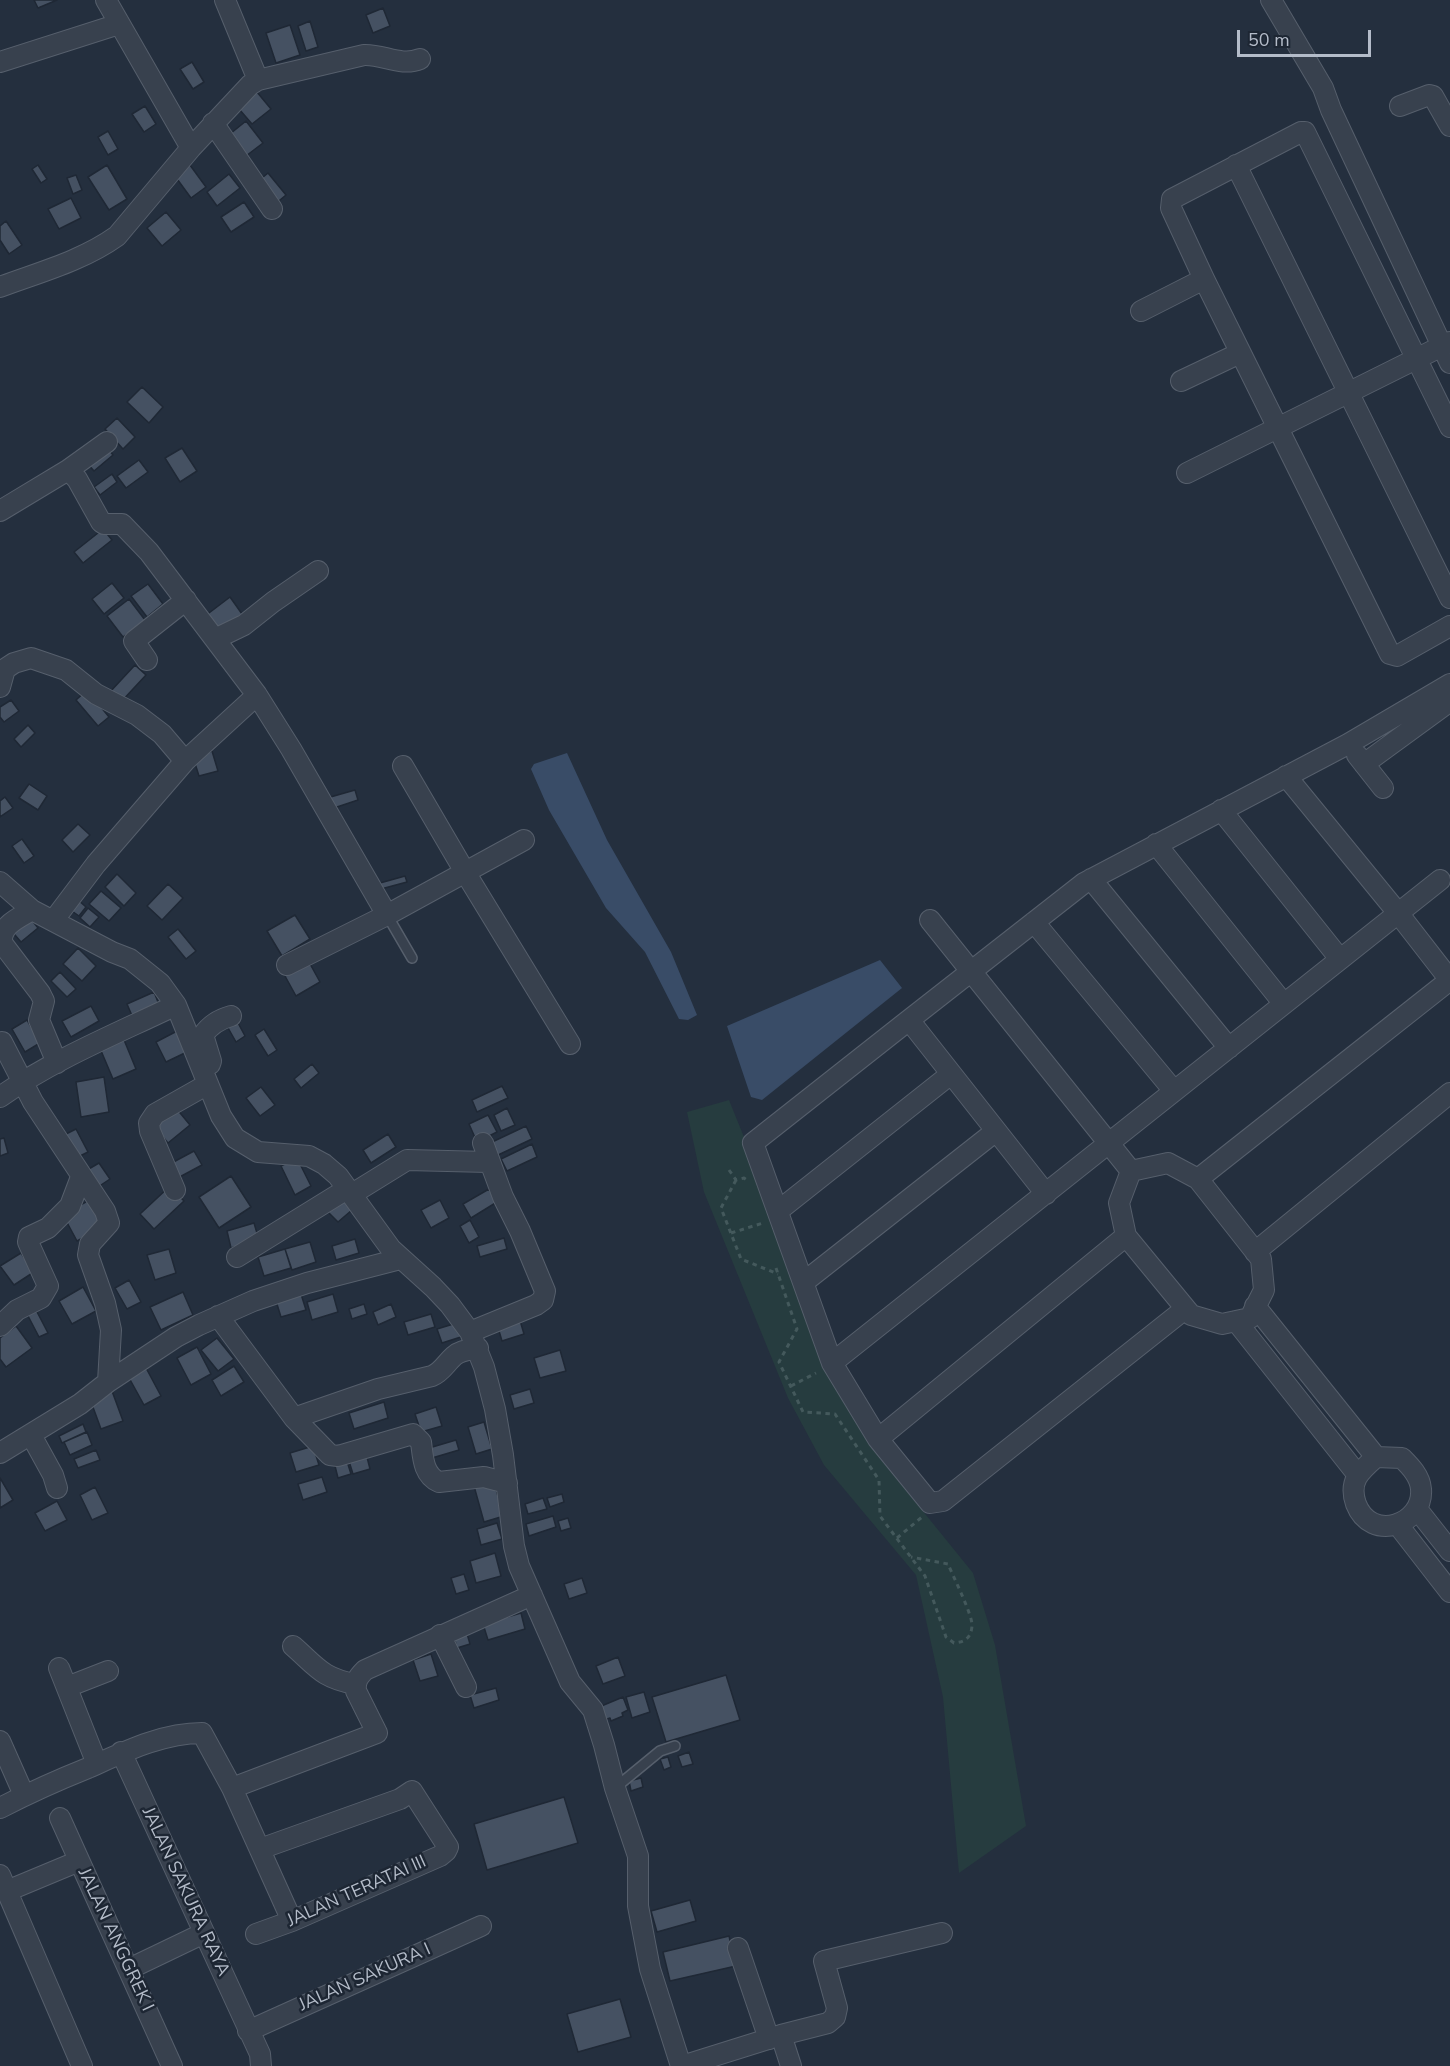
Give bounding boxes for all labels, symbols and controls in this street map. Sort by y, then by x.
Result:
scale bar [1240,18,1374,56]
text: 50 m [1248,28,1290,52]
street label: JALAN SAKURA RAYA [136,1804,234,1980]
street label: JALAN TERATAI III [284,1852,430,1932]
street label: JALAN ANGGREK I [72,1865,158,2015]
street label: JALAN SAKURA I [296,1939,434,2017]

